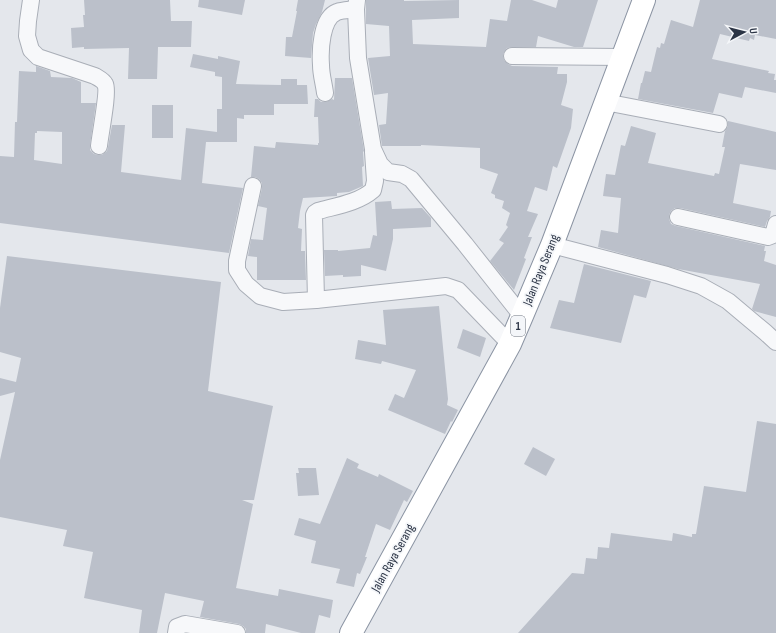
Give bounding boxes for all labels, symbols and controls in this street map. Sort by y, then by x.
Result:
north arrow [724,12,764,52]
text: U [747,27,760,35]
street label: Jalan Raya Serang [519,232,563,309]
road number: 1 [511,316,525,336]
street label: Jalan Raya Serang [367,521,418,596]

